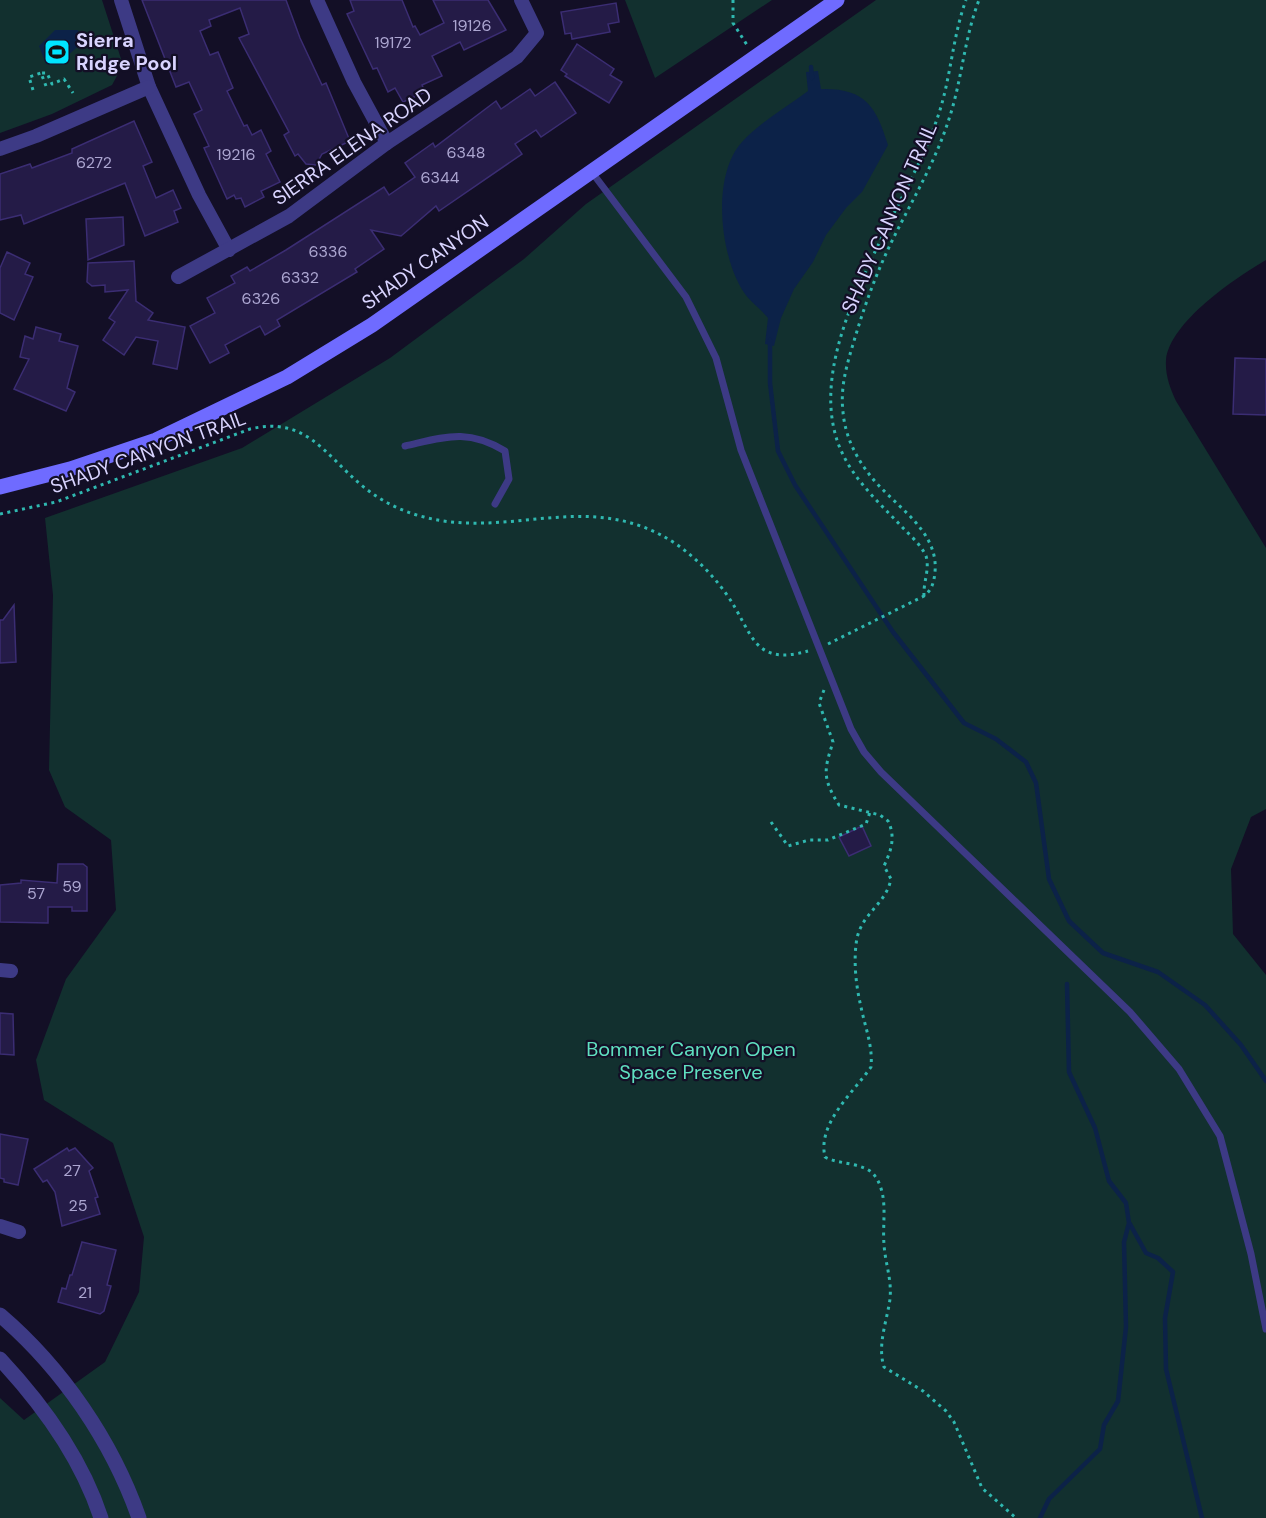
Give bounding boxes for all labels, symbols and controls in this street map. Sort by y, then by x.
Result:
house number: 19126 [452,15,492,36]
place label: Sierra Ridge Pool [76,27,177,76]
house number: 19172 [374,32,412,53]
sports icon: Sierra Ridge Pool [42,37,72,67]
street label: SIERRA ELENA ROAD [267,81,437,211]
street label: SHADY CANYON TRAIL [835,119,943,317]
house number: 6348 [447,142,485,163]
house number: 19216 [216,144,256,165]
house number: 6272 [76,152,112,173]
house number: 6344 [421,167,460,188]
street label: SHADY CANYON [356,209,494,315]
house number: 6336 [308,241,348,262]
house number: 6332 [281,267,319,288]
house number: 6326 [242,288,280,309]
street label: SHADY CANYON TRAIL [47,405,249,499]
house number: 59 [62,876,82,897]
house number: 57 [27,883,45,904]
park label: Bommer Canyon Open Space Preserve [586,1036,796,1085]
house number: 27 [63,1160,81,1181]
house number: 25 [69,1195,87,1216]
house number: 21 [78,1282,92,1303]

